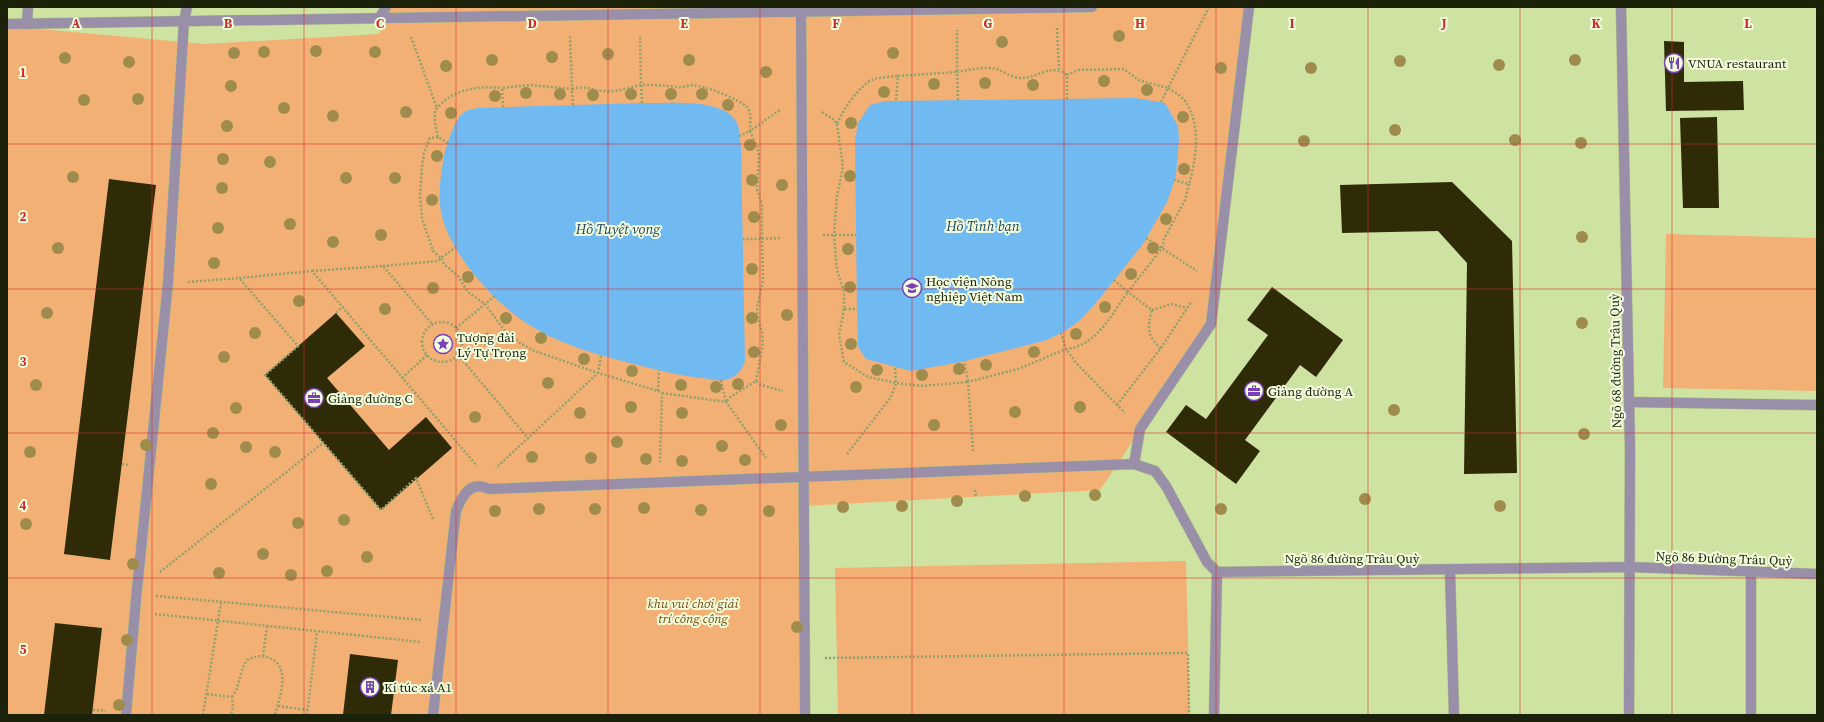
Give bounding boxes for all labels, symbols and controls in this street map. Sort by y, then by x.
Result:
text: A [72,15,81,32]
text: B [224,15,233,32]
text: C [376,15,384,32]
text: D [527,15,537,32]
text: E [680,15,688,32]
text: F [832,15,840,32]
text: G [984,15,993,32]
text: H [1135,15,1145,32]
text: I [1289,15,1295,32]
text: J [1440,15,1447,32]
text: K [1591,15,1601,32]
text: L [1744,15,1752,32]
restaurant icon: VNUA restaurant [1663,52,1685,74]
place label: VNUA restaurant [1688,55,1787,72]
text: 1 [19,64,27,81]
text: 2 [19,208,27,225]
water label: Hồ Tình bạn [945,216,1020,236]
water label: Hồ Tuyệt vọng [575,219,661,239]
place label: Học viện Nông nghiệp Việt Nam [926,273,1023,305]
school or university icon: Học viện Nông nghiệp Việt Nam [901,277,923,299]
street label: Ngõ 68 đường Trâu Quỳ [1606,293,1625,428]
place label: Tượng đài Lý Tự Trọng [457,329,527,361]
place icon: Tượng đài Lý Tự Trọng [432,333,454,355]
text: 3 [19,353,27,370]
office icon: Giảng đường A [1243,380,1265,402]
place label: Giảng đường A [1268,383,1354,400]
office icon: Giảng đường C [303,387,325,409]
place label: Giảng đường C [328,390,413,407]
text: 4 [19,497,27,514]
street label: Ngõ 86 Đường Trâu Quỳ [1655,548,1793,569]
street label: Ngõ 86 đường Trâu Quỳ [1285,550,1420,567]
park label: khu vui chơi giải trí công cộng [648,595,738,627]
text: 5 [19,641,27,658]
building icon: Kí túc xá A1 [359,676,381,698]
place label: Kí túc xá A1 [384,679,452,696]

